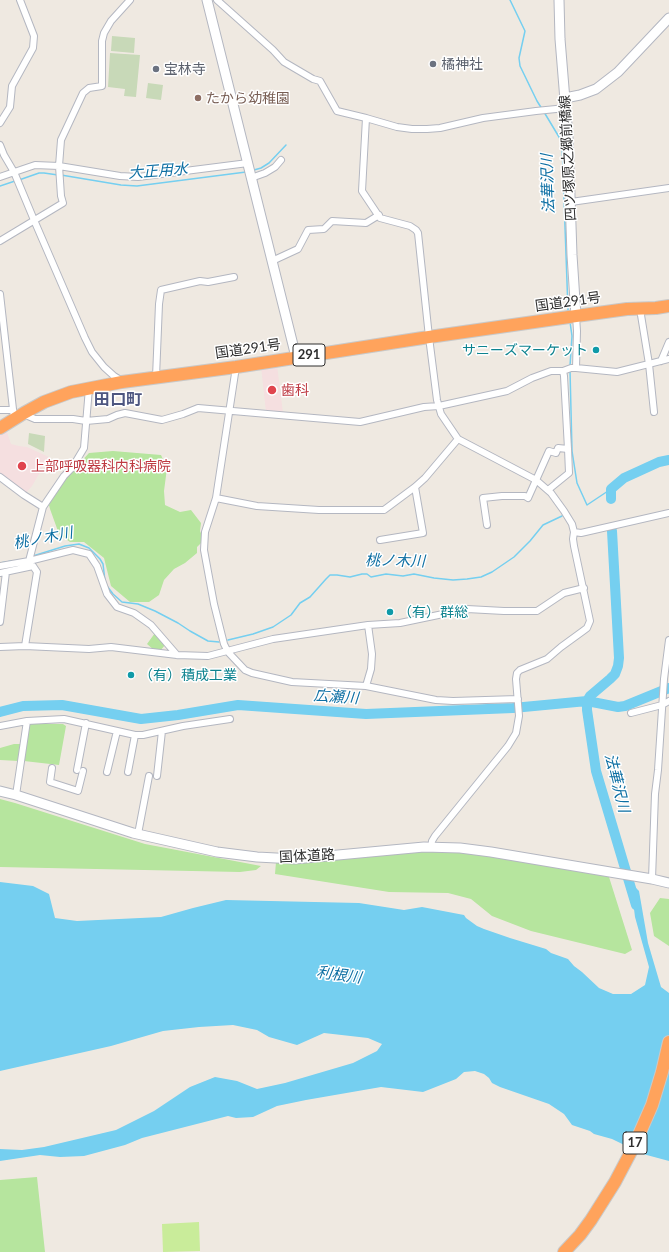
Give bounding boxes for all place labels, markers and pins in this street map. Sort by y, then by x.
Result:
place label: 橘神社 [441,56,483,72]
marker: 橘神社 [428,59,438,69]
place label: 宝林寺 [164,61,206,77]
marker: 宝林寺 [151,64,161,74]
place label: たから幼稚園 [206,90,290,106]
marker: たから幼稚園 [193,93,203,103]
place label: サニーズマーケット [462,342,588,358]
marker: サニーズマーケット [591,345,601,355]
place label: 歯科 [281,382,309,398]
marker: 歯科 [266,384,278,396]
place label: 上部呼吸器科内科病院 [31,458,171,474]
marker: 上部呼吸器科内科病院 [16,460,28,472]
place label: （有）群総 [398,604,468,620]
marker: （有）群総 [385,607,395,617]
place label: （有）積成工業 [139,667,237,683]
marker: （有）積成工業 [126,670,136,680]

